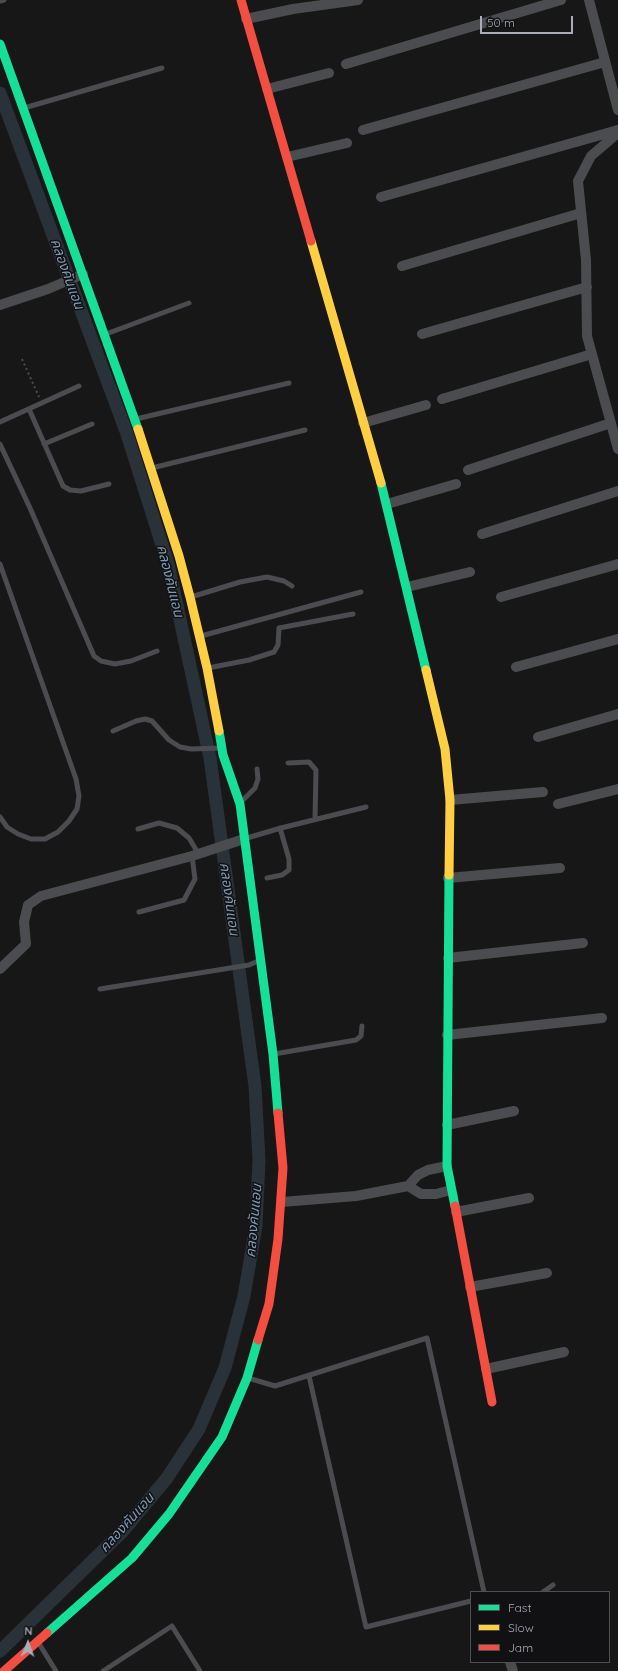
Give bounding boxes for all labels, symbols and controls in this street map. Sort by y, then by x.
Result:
scale bar [482,8,575,34]
text: 50 m [487,15,515,30]
water label: คลองคันแอน [46,236,88,312]
water label: คลองคันแอน [153,543,187,619]
water label: คลองคันแอน [216,861,242,937]
water label: คลองคันแอน [242,1184,266,1258]
water label: คลองคันแอน [96,1490,158,1556]
legend [470,1591,610,1663]
text: Fast [508,1600,532,1615]
text: Slow [508,1620,534,1635]
north arrow [8,1623,48,1663]
text: N [24,1624,33,1638]
text: Jam [508,1640,533,1655]

